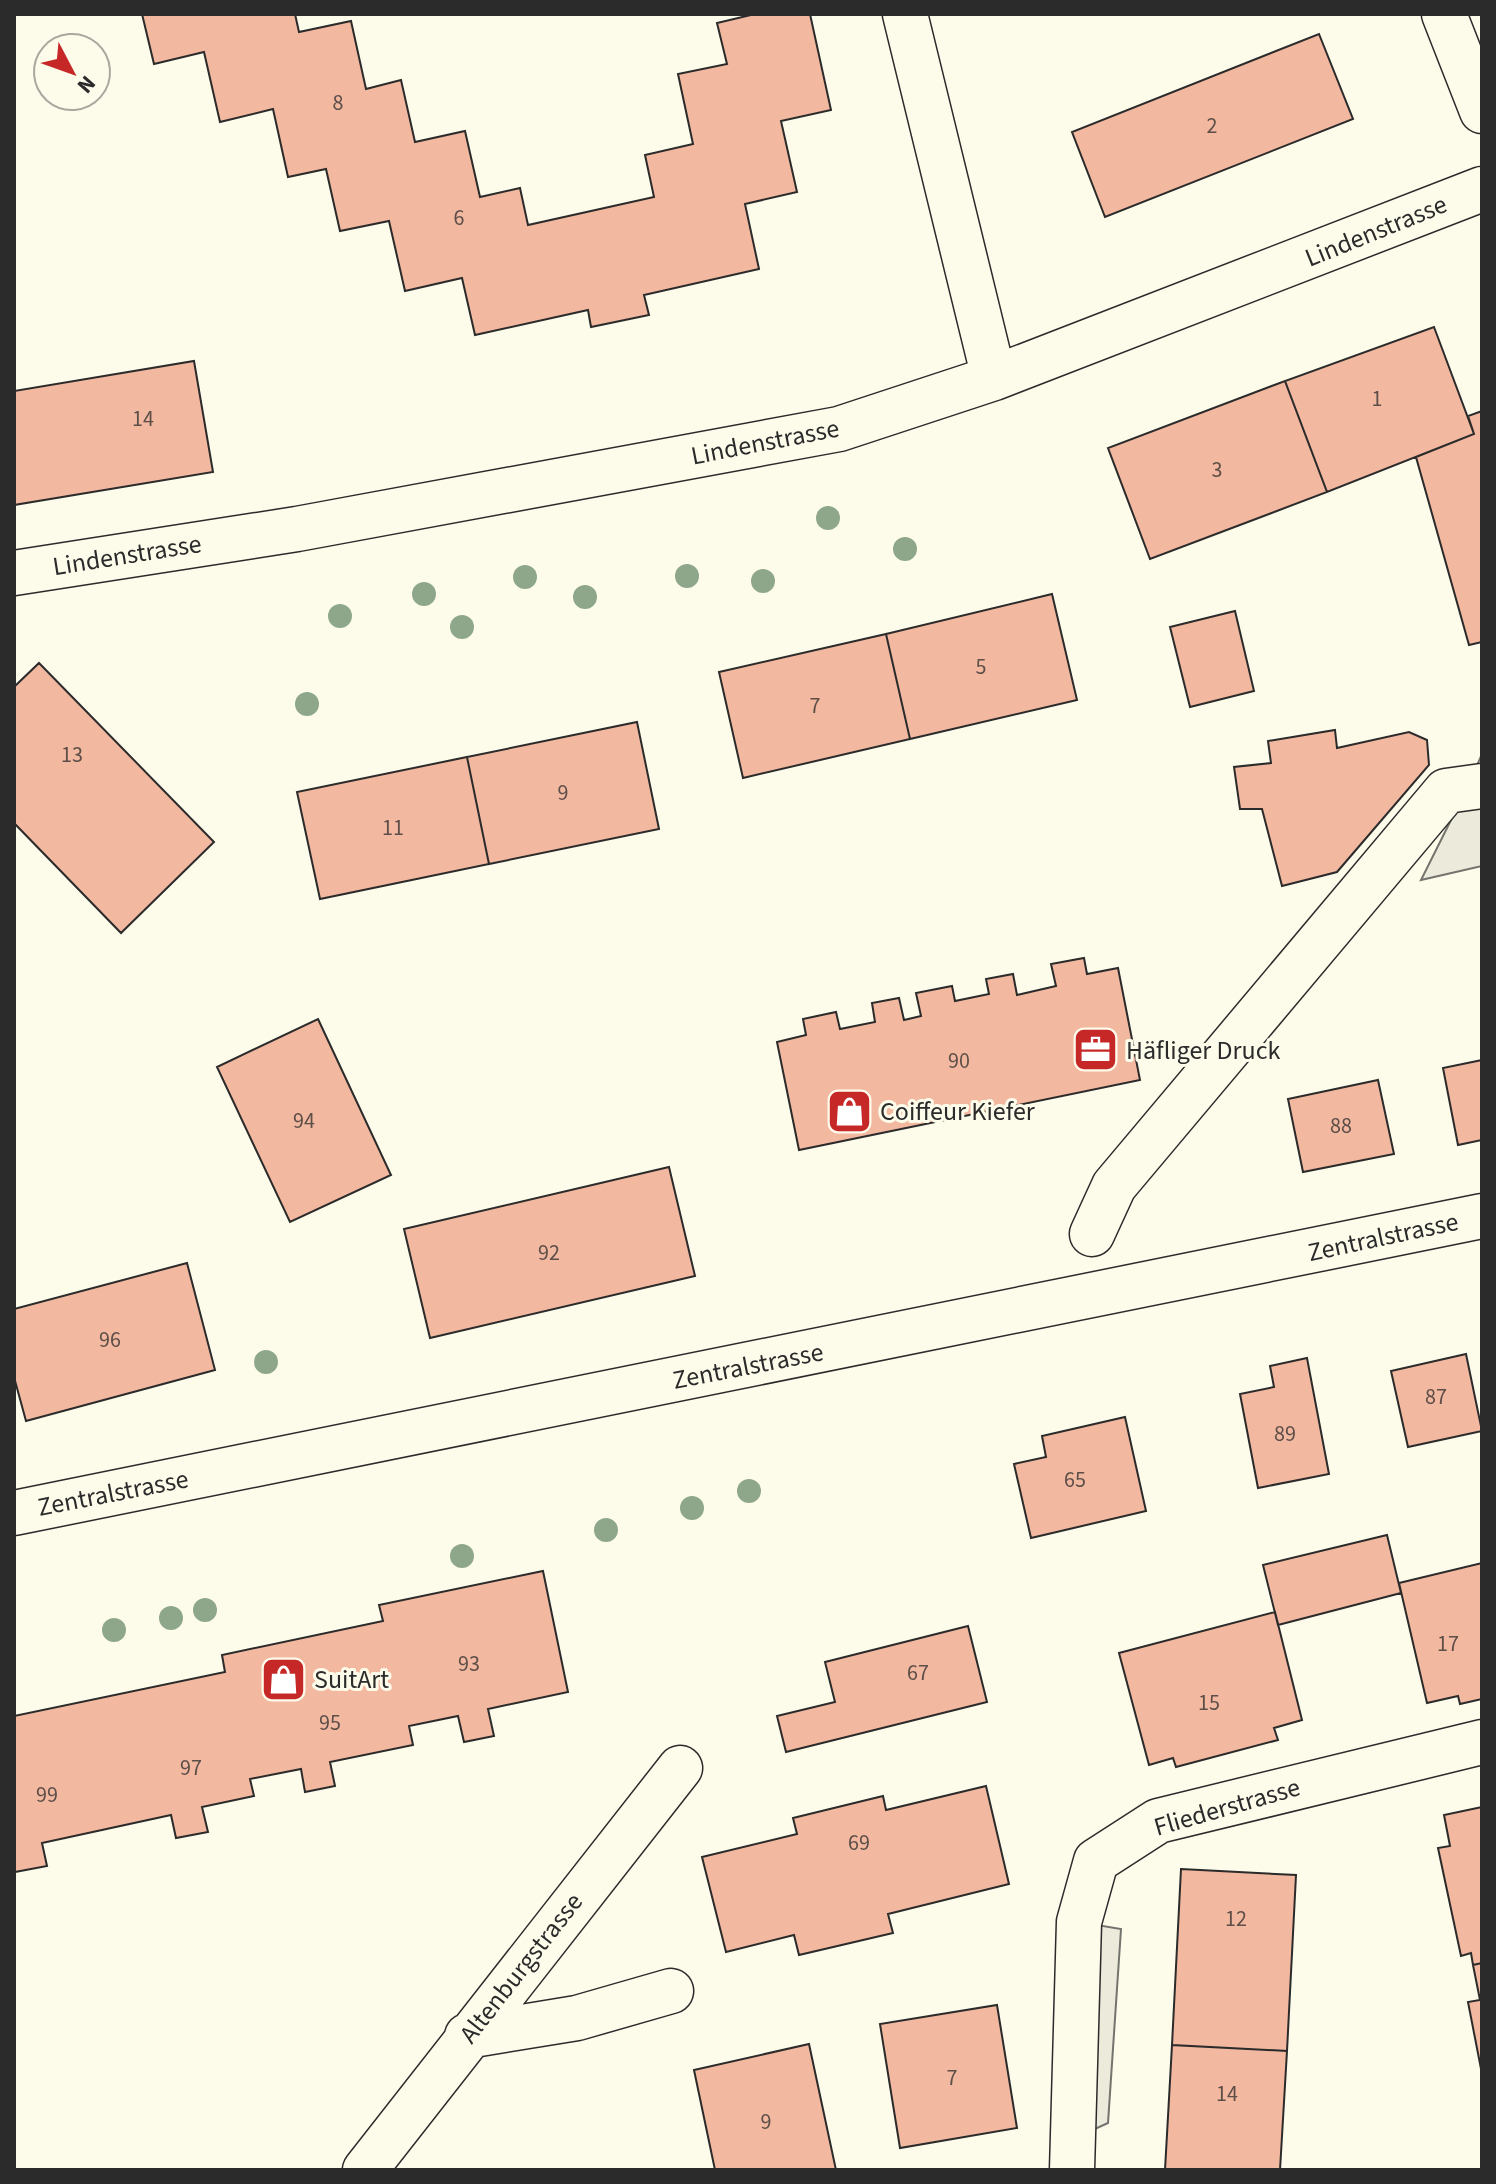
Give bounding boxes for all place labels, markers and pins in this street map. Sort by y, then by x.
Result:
office icon: Häfliger Druck [1071,1026,1119,1074]
place label: Häfliger Druck [1126,1032,1281,1069]
shop icon: Coiffeur Kiefer [825,1087,873,1135]
place label: Coiffeur Kiefer [880,1093,1036,1130]
shop icon: SuitArt [259,1655,307,1703]
place label: SuitArt [314,1661,389,1698]

